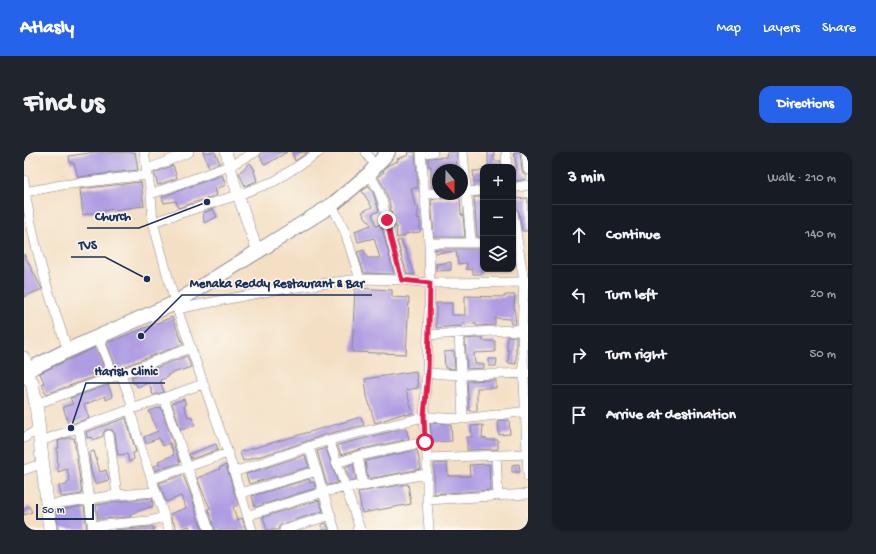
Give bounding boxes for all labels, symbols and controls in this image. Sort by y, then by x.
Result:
text: Atlasly [20,17,74,40]
text: Map [717,20,741,37]
text: Layers [763,20,800,37]
text: Share [822,20,856,37]
button: Directions [759,86,852,123]
text: Find us [24,88,104,121]
north arrow [432,164,468,200]
map controls [480,164,516,272]
button: + [480,164,516,200]
text: 3 min [568,168,605,188]
text: Walk · 210 m [768,171,836,186]
button: − [480,200,516,236]
callout: Church [87,203,139,228]
text: Church [94,210,131,225]
route end [378,211,396,229]
icon: ahead [568,224,590,246]
text: Continue [606,226,660,244]
text: 140 m [805,227,836,242]
callout: TVS [71,232,105,257]
button: layers [480,236,516,272]
text: TVS [78,239,98,254]
callout: Menaka Reddy Restaurant & Bar [182,270,372,295]
text: Menaka Reddy Restaurant & Bar [190,277,366,292]
icon: left [568,284,590,306]
text: Turn left [606,286,657,304]
text: 20 m [810,287,836,302]
icon: right [568,344,590,366]
text: Turn right [606,346,666,364]
text: 50 m [809,347,836,362]
callout: Harish Clinic [86,358,165,383]
text: Harish Clinic [94,365,159,380]
icon: arrive [568,404,590,426]
text: Arrive at destination [606,406,736,424]
route start [416,433,434,451]
scale bar [36,502,94,521]
text: 50 m [42,505,64,517]

